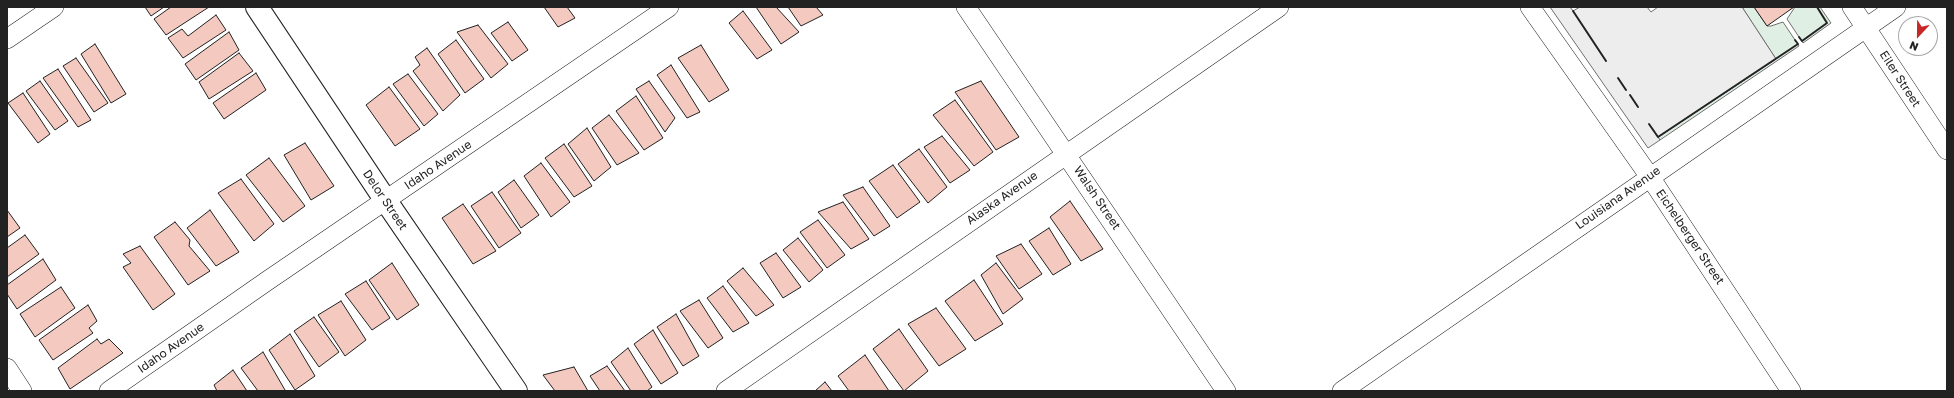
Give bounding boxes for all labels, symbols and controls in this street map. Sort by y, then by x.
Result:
north arrow [1898,16,1938,56]
text: N [1907,39,1920,54]
street label: Eiler Street [1876,48,1924,110]
street label: Idaho Avenue [402,137,474,193]
street label: Walsh Street [1070,163,1124,233]
street label: Louisiana Avenue [1573,163,1663,233]
street label: Delor Street [360,167,410,233]
street label: Alaska Avenue [964,168,1040,228]
street label: Eichelberger Street [1653,187,1727,287]
street label: Idaho Avenue [135,320,207,376]

